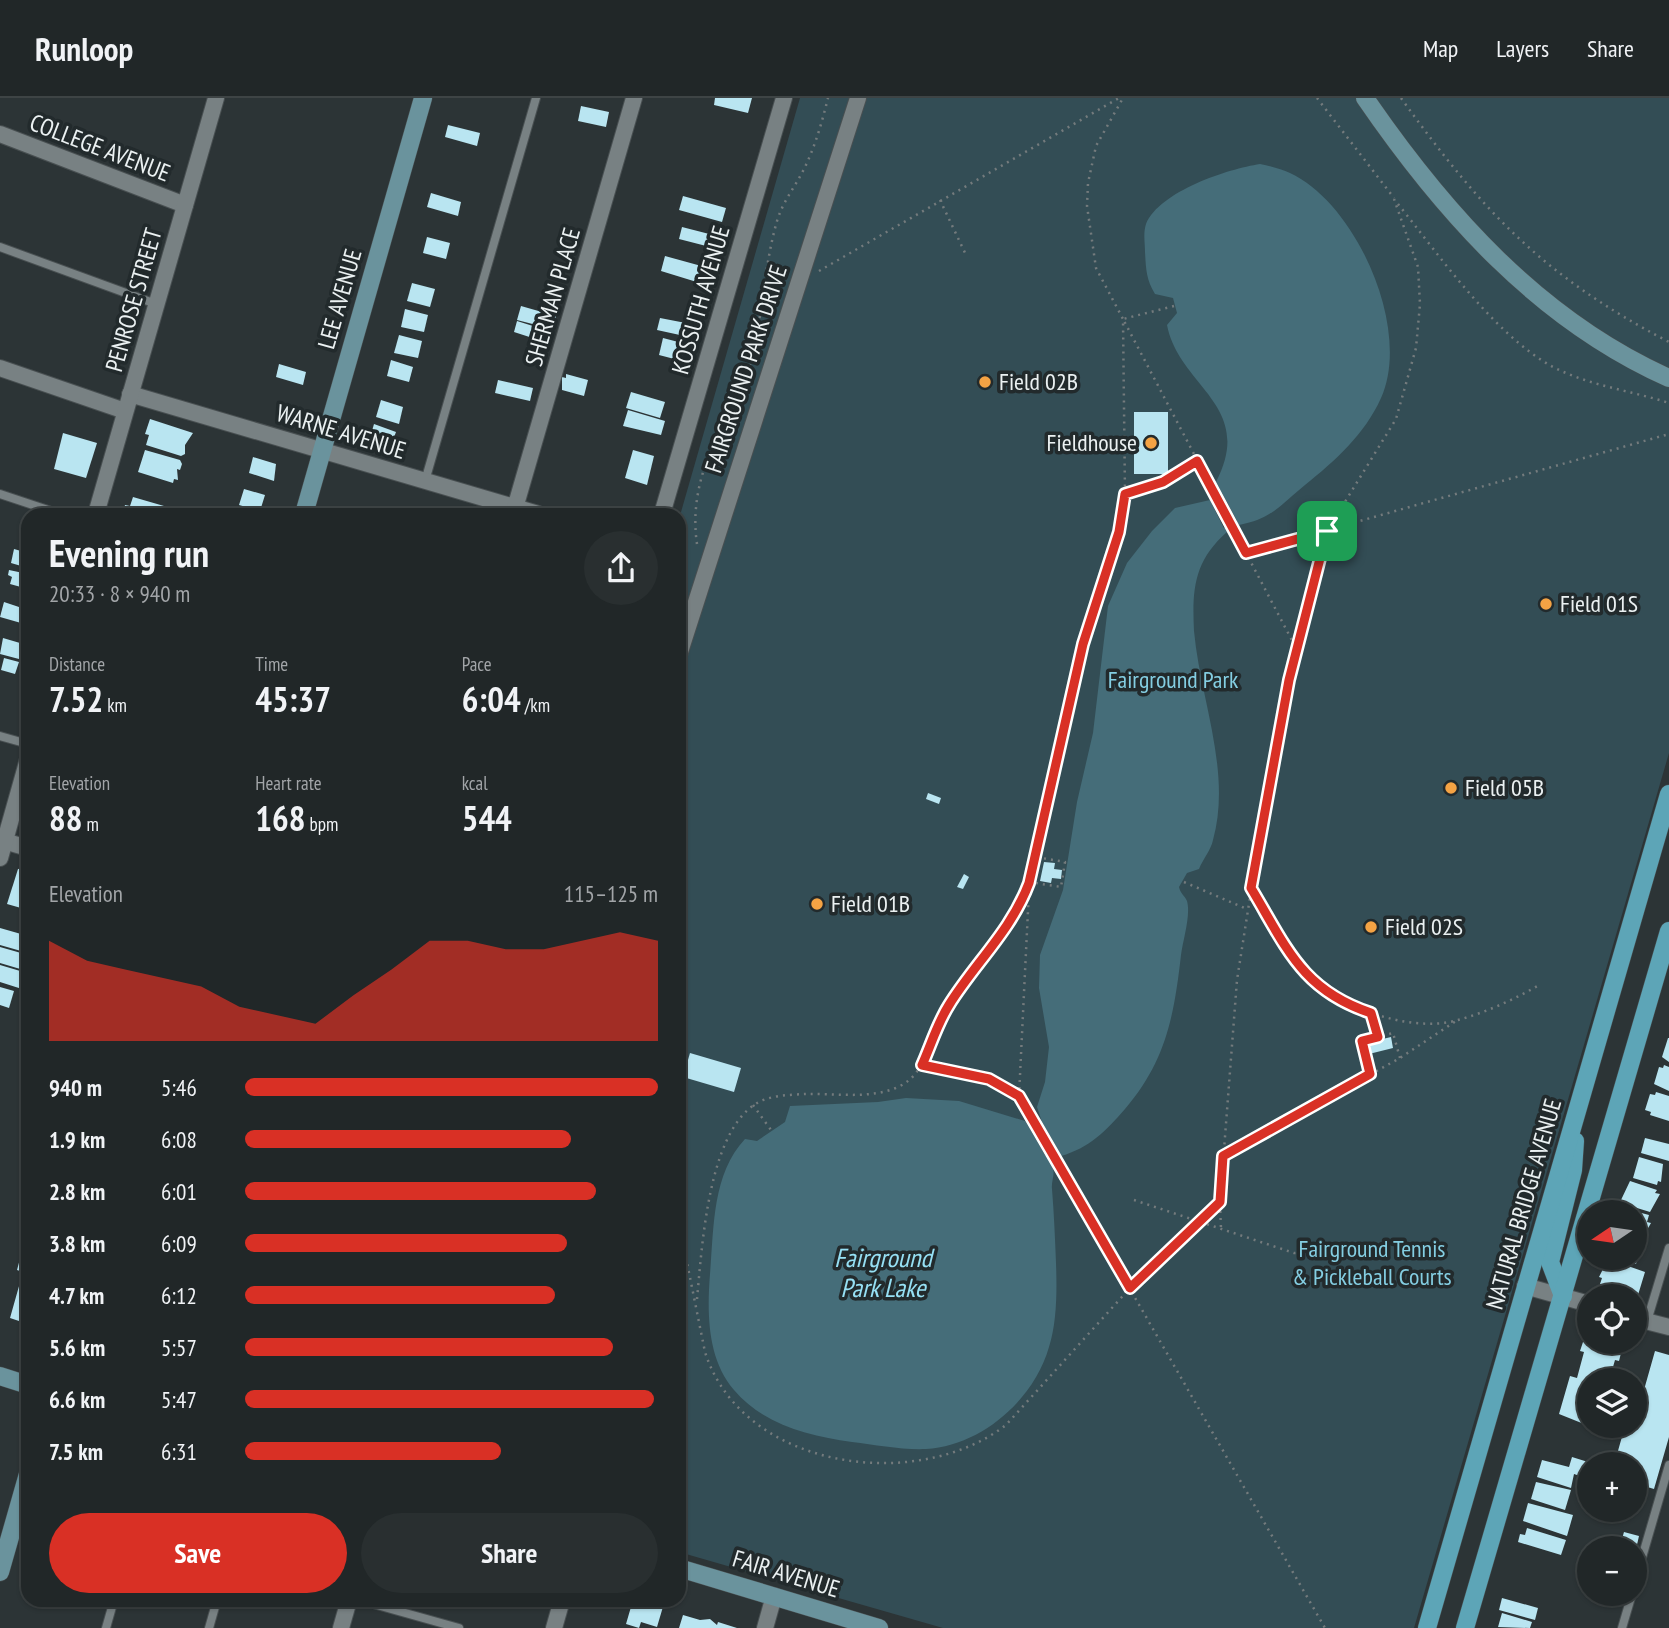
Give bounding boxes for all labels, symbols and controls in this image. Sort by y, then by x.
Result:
text: Runloop [35,27,133,70]
text: Map [1423,33,1458,64]
text: Layers [1496,33,1549,64]
text: Share [1587,33,1634,64]
street label: COLLEGE AVENUE [26,107,175,189]
street label: KOSSUTH AVENUE [665,222,737,378]
street label: PENROSE STREET [98,224,169,375]
street label: SHERMAN PLACE [518,224,587,370]
street label: LEE AVENUE [310,245,369,352]
street label: FAIRGROUND PARK DRIVE [697,261,794,477]
place label: Field 02B [999,366,1078,397]
marker: Field 02B [977,374,993,390]
street label: WARNE AVENUE [273,397,410,466]
place label: Fieldhouse [1047,427,1137,458]
marker: Fieldhouse [1143,435,1159,451]
pin [1297,501,1357,561]
icon: arrive [1308,512,1346,550]
text: Evening run [49,528,209,577]
button: share [584,531,658,605]
text: 20:33 · 8 × 940 m [49,579,190,608]
place label: Field 01S [1560,588,1638,619]
marker: Field 01S [1538,596,1554,612]
text: Distance [49,652,105,676]
text: Time [255,652,288,676]
text: Pace [462,652,492,676]
park label: Fairground Park [1108,664,1239,695]
text: 7.52 [49,676,103,722]
text: 45:37 [255,676,331,722]
text: 6:04 [462,676,521,722]
text: km [103,693,127,717]
text: /km [521,693,550,717]
text: Elevation [49,771,110,795]
text: Heart rate [255,771,322,795]
text: kcal [462,771,488,795]
place label: Field 05B [1465,772,1544,803]
marker: Field 05B [1443,780,1459,796]
text: 88 [49,795,82,841]
text: 168 [255,795,306,841]
text: 544 [462,795,512,841]
text: m [82,812,99,836]
text: bpm [306,812,338,836]
text: Elevation [49,879,123,908]
text: 115–125 m [564,879,658,908]
place label: Field 01B [831,888,910,919]
marker: Field 01B [809,896,825,912]
place label: Field 02S [1385,911,1463,942]
marker: Field 02S [1363,919,1379,935]
text: 940 m [49,1073,102,1102]
text: 5:46 [161,1073,197,1102]
street label: NATURAL BRIDGE AVENUE [1479,1095,1568,1313]
text: 1.9 km [49,1125,105,1154]
text: 6:08 [161,1125,197,1154]
text: 2.8 km [49,1177,105,1206]
text: 6:01 [161,1177,197,1206]
north arrow [1577,1200,1647,1270]
map controls [1577,1200,1647,1606]
text: 3.8 km [49,1229,105,1258]
text: 6:09 [161,1229,197,1258]
park label: Fairground Tennis & Pickleball Courts [1292,1233,1452,1292]
water label: Fairground Park Lake [834,1241,935,1304]
text: 4.7 km [49,1281,104,1310]
text: 6:12 [161,1281,197,1310]
button: locate [1577,1284,1647,1354]
text: 5.6 km [49,1333,105,1362]
text: 5:57 [161,1333,197,1362]
button: layers [1577,1368,1647,1438]
text: 6.6 km [49,1385,105,1414]
text: 5:47 [161,1385,197,1414]
text: 7.5 km [49,1437,103,1466]
text: 6:31 [161,1437,197,1466]
button: + [1577,1452,1647,1522]
button: Save [49,1513,347,1593]
button: Share [361,1513,658,1593]
button: − [1577,1536,1647,1606]
street label: FAIR AVENUE [729,1543,843,1604]

